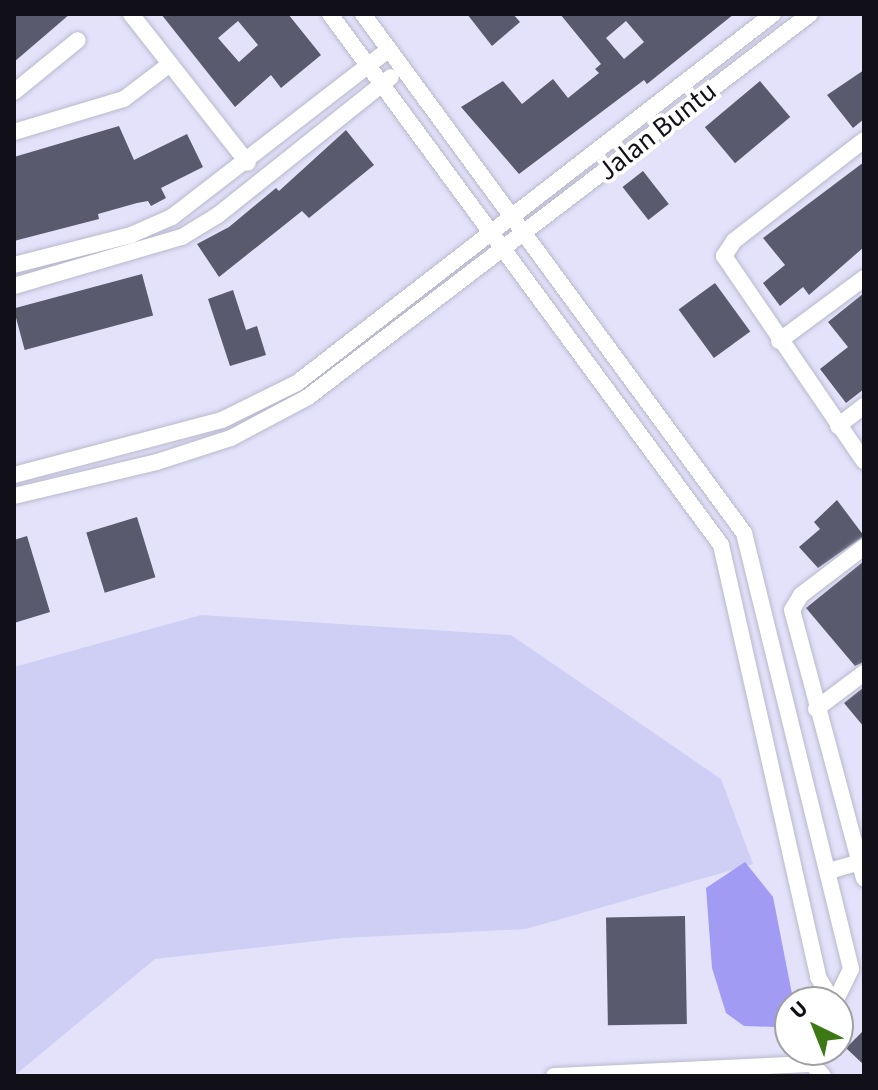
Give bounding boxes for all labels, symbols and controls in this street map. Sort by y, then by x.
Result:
street label: Jalan Buntu [591,74,723,188]
north arrow [774,986,854,1066]
text: U [783,993,815,1027]

